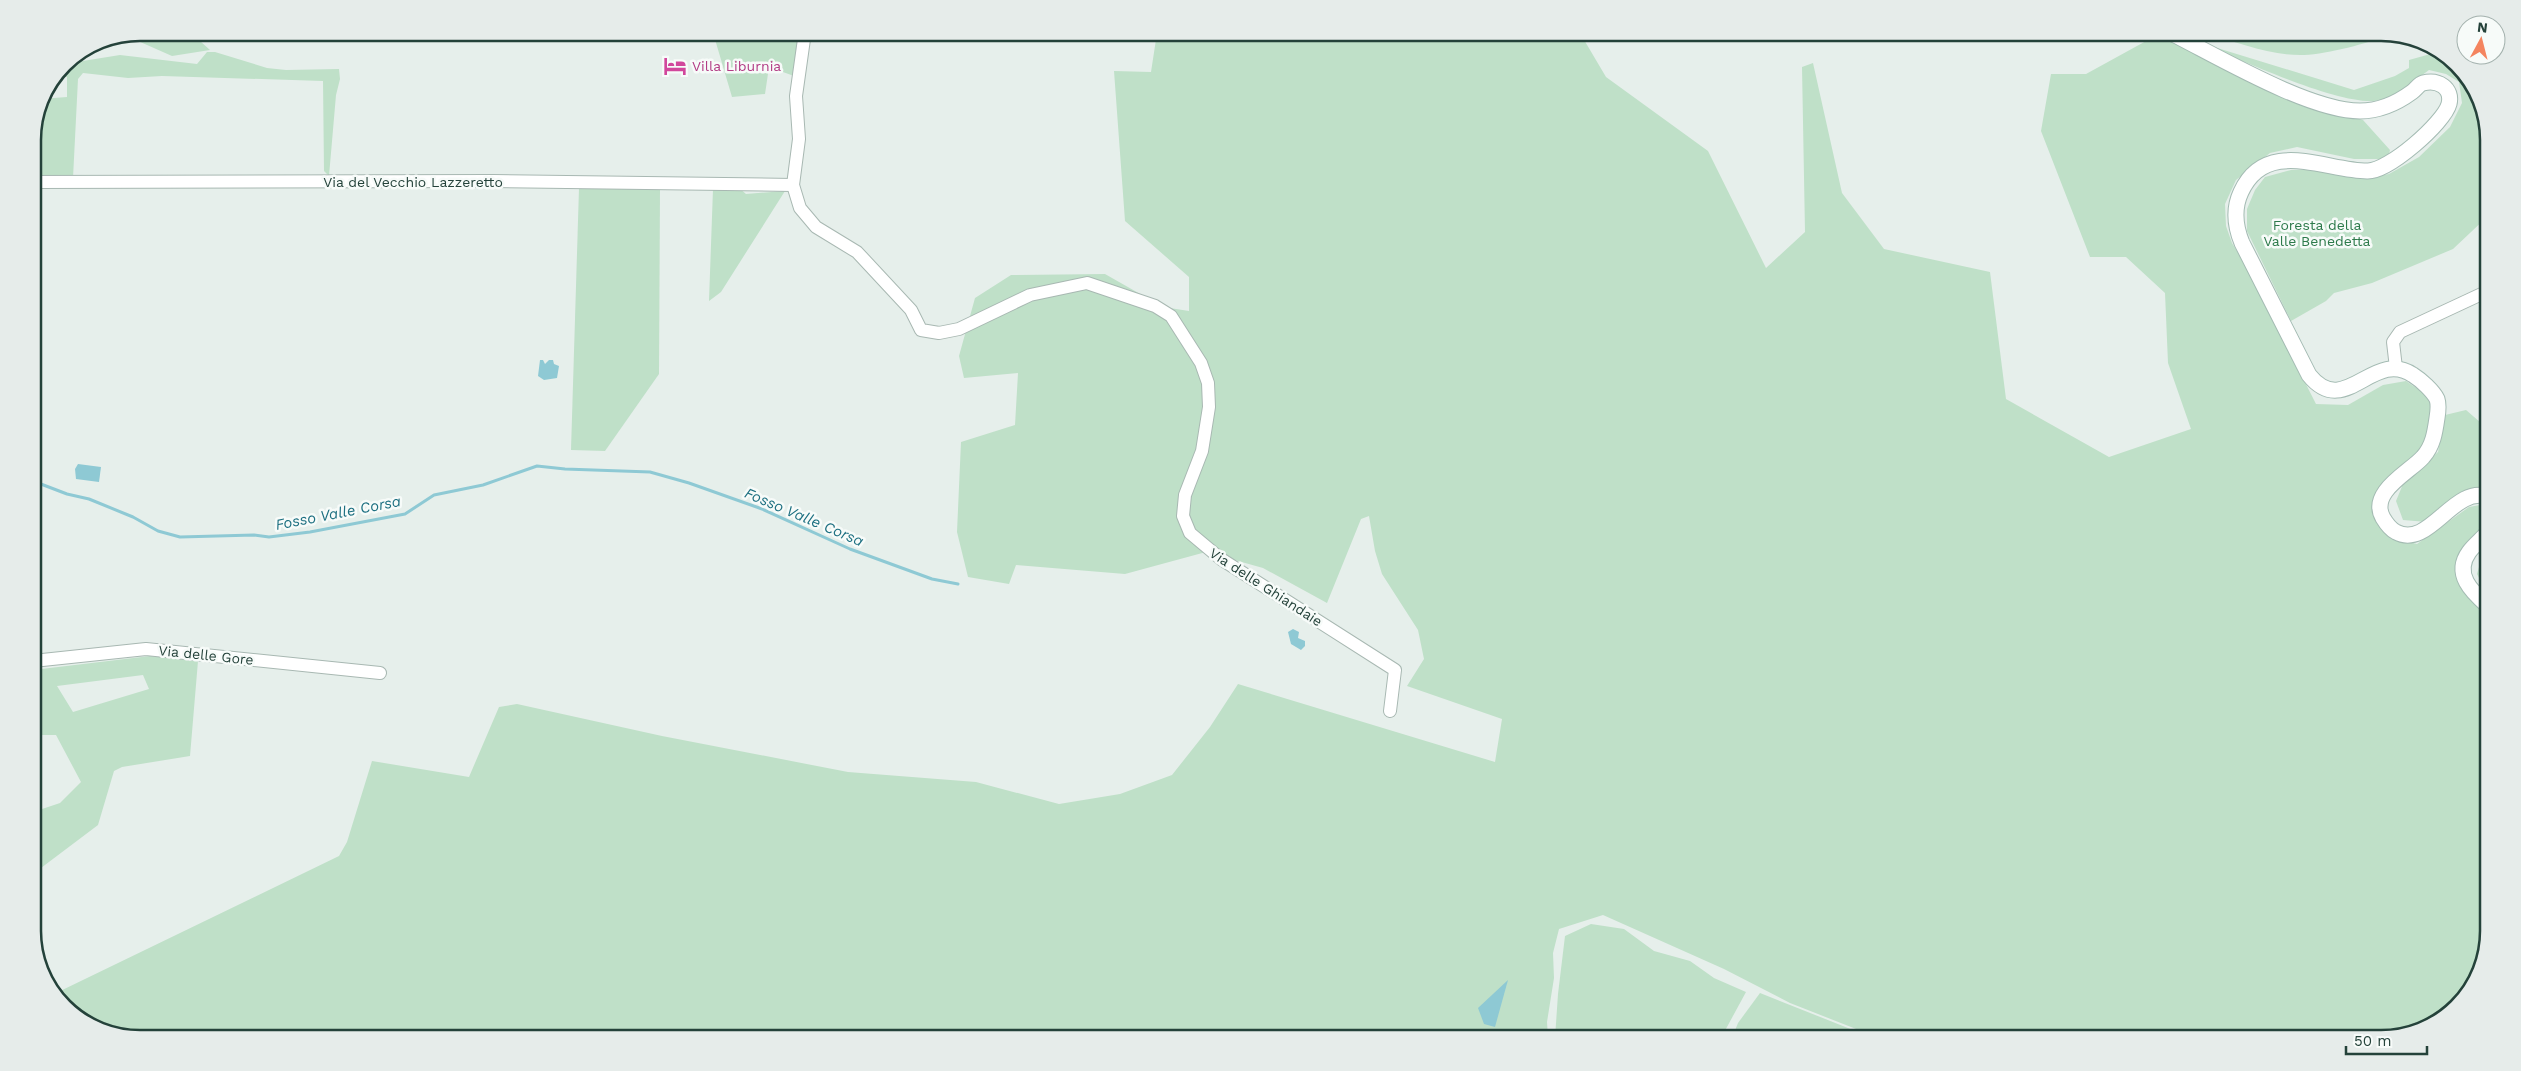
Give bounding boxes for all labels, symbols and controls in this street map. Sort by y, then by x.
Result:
north arrow [2456,15,2506,65]
text: N [2476,19,2489,36]
hotel icon: Villa Liburnia [662,53,688,79]
place label: Villa Liburnia [692,58,781,74]
street label: Via del Vecchio Lazzeretto [323,174,503,190]
park label: Foresta della Valle Benedetta [2264,217,2371,249]
water label: Fosso Valle Corsa [742,484,866,550]
water label: Fosso Valle Corsa [274,492,402,534]
street label: Via delle Ghiandaie [1207,545,1325,629]
street label: Via delle Gore [158,642,254,668]
scale bar [2346,1024,2427,1056]
text: 50 m [2354,1032,2391,1050]

